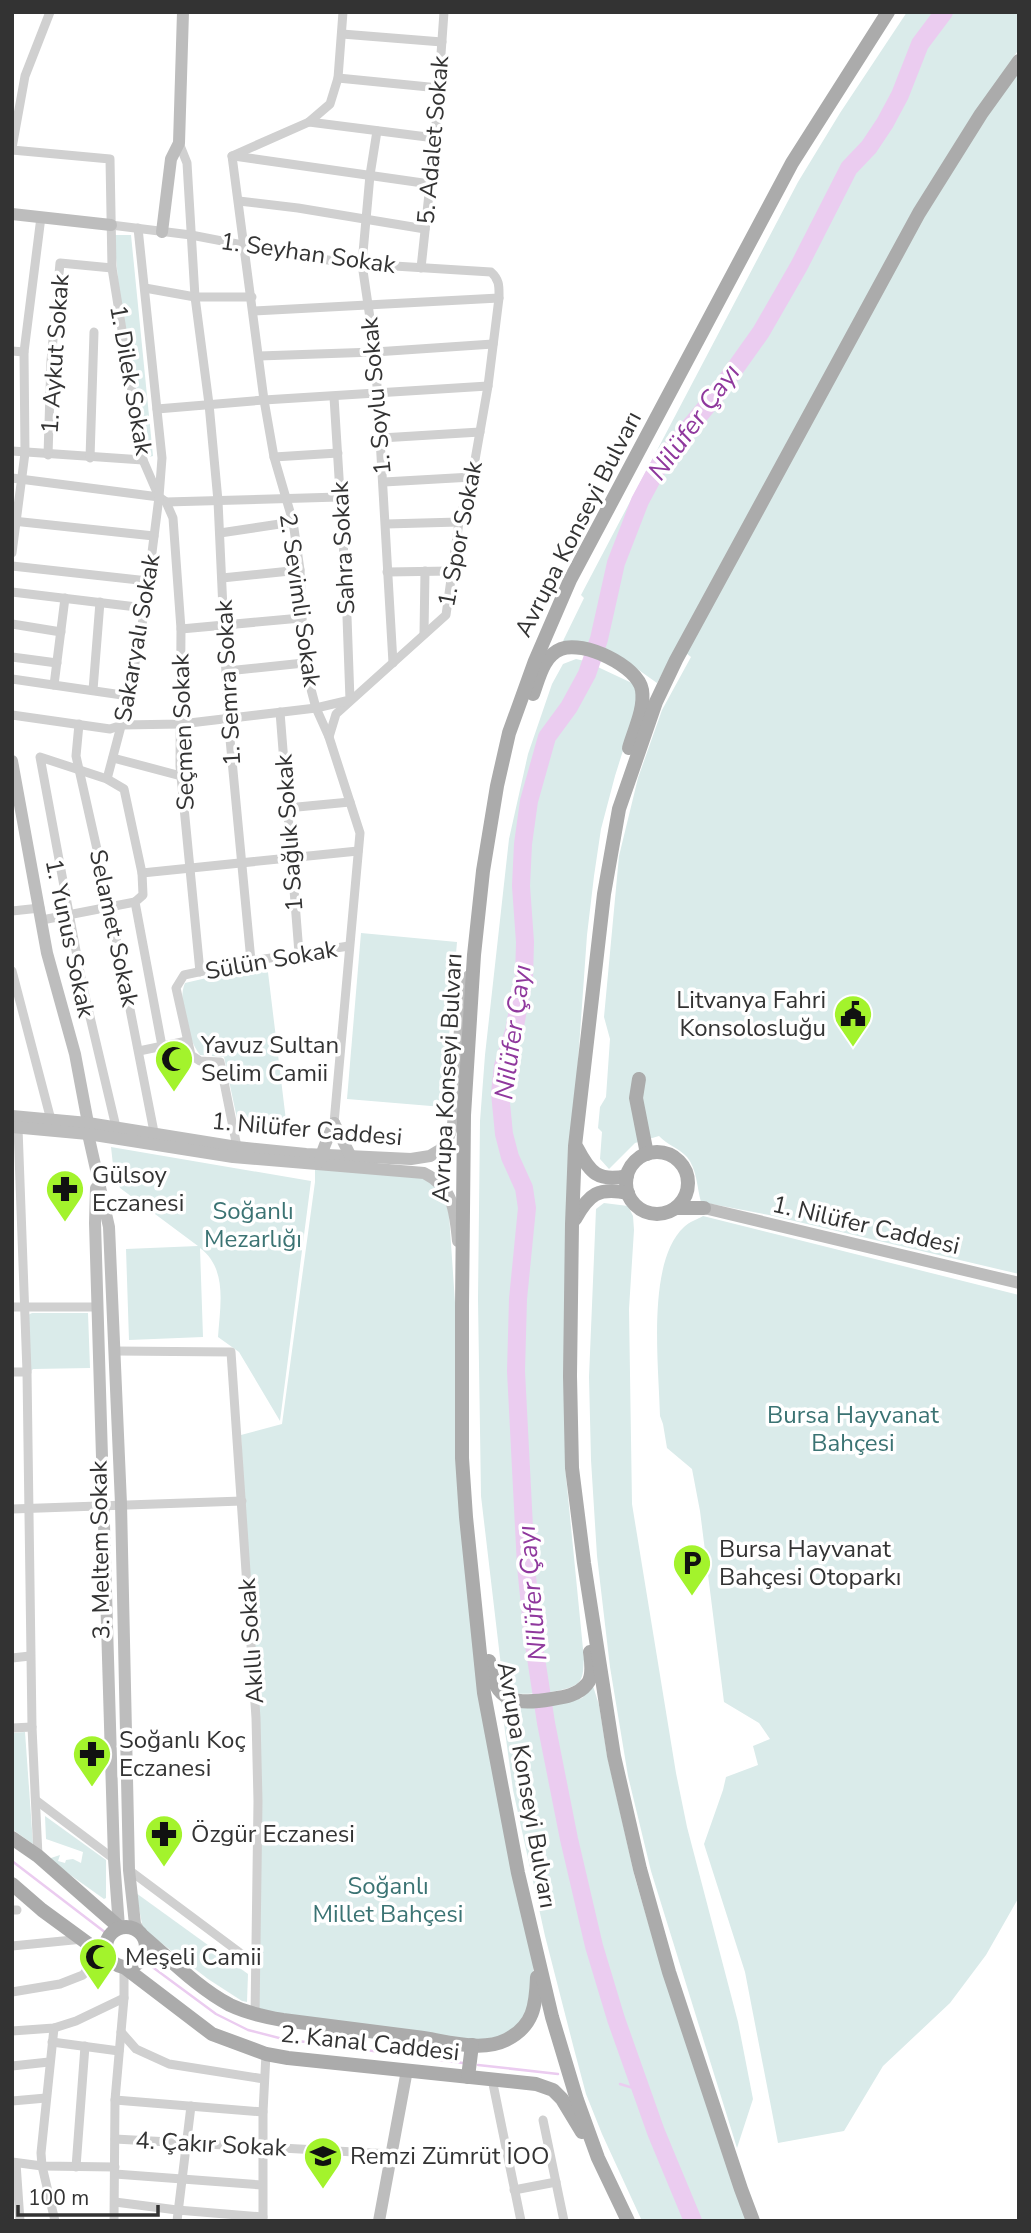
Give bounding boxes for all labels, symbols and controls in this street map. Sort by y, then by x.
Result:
street label: 5. Adalet Sokak [410,53,456,226]
street label: 1. Seyhan Sokak [218,225,399,281]
street label: 1. Aykut Sokak [33,272,77,435]
street label: 1. Dilek Sokak [102,302,160,459]
street label: 1. Soylu Sokak [353,315,399,476]
water label: Nilüfer Çayı [640,357,748,487]
street label: Avrupa Konseyi Bulvarı [507,406,649,642]
street label: 1. Spor Sokak [430,458,490,610]
street label: Sahra Sokak [323,480,362,615]
street label: 2. Sevimli Sokak [272,511,328,690]
street label: Sakaryalı Sokak [107,551,168,724]
street label: 1. Semra Sokak [208,598,248,767]
street label: Seçmen Sokak [164,652,202,811]
street label: 1 Sağlık Sokak [267,752,310,913]
street label: Selamet Sokak [82,846,146,1011]
street label: 1. Yunus Sokak [38,856,103,1021]
street label: Sülün Sokak [203,932,340,987]
street label: Avrupa Konseyi Bulvarı [424,953,470,1203]
water label: Nilüfer Çayı [486,962,540,1102]
place label: Litvanya Fahri Konsolosluğu [676,984,826,1044]
public building icon: Litvanya Fahri Konsolosluğu [832,993,874,1048]
place label: Yavuz Sultan Selim Camii [200,1029,339,1089]
mosque icon: Yavuz Sultan Selim Camii [153,1038,195,1093]
street label: 1. Nilüfer Caddesi [210,1105,404,1153]
place label: Gülsoy Eczanesi [92,1159,184,1219]
pharmacy icon: Gülsoy Eczanesi [44,1168,86,1223]
street label: 1. Nilüfer Caddesi [769,1188,963,1262]
park label: Soğanlı Mezarlığı [204,1195,302,1255]
park label: Bursa Hayvanat Bahçesi [767,1399,940,1459]
street label: 3. Meltem Sokak [82,1459,118,1640]
water label: Nilüfer Çayı [509,1524,555,1662]
place label: Bursa Hayvanat Bahçesi Otoparkı [719,1533,901,1593]
parking icon: Bursa Hayvanat Bahçesi Otoparkı [671,1542,713,1597]
street label: Akıllı Sokak [231,1576,271,1705]
street label: Avrupa Konseyi Bulvarı [490,1659,564,1911]
place label: Soğanlı Koç Eczanesi [119,1724,246,1784]
pharmacy icon: Soğanlı Koç Eczanesi [71,1733,113,1788]
pharmacy icon: Özgür Eczanesi [143,1813,185,1868]
place label: Özgür Eczanesi [191,1818,355,1850]
park label: Soğanlı Millet Bahçesi [313,1870,463,1930]
mosque icon: Meşeli Camii [77,1936,119,1991]
place label: Meşeli Camii [125,1941,262,1973]
street label: 2. Kanal Caddesi [279,2018,461,2068]
street label: 4. Çakır Sokak [134,2124,289,2164]
school or university icon: Remzi Zümrüt İOO [302,2135,344,2190]
place label: Remzi Zümrüt İOO [350,2140,549,2172]
scale bar [18,2174,158,2218]
text: 100 m [28,2184,89,2212]

